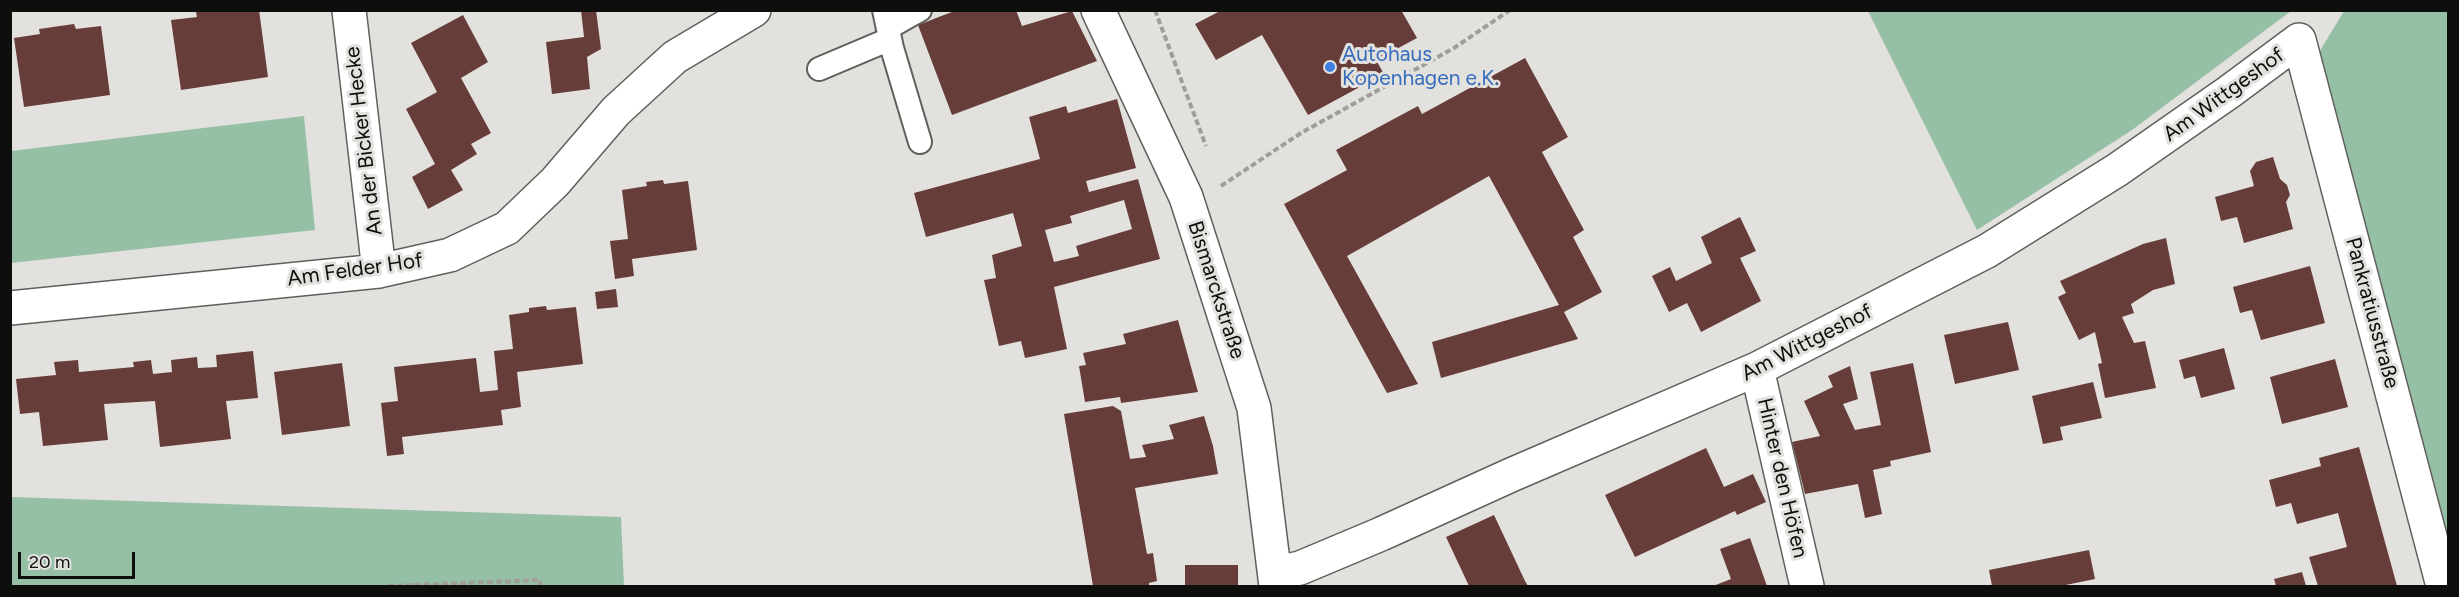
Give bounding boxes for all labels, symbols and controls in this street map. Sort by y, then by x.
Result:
place label: Autohaus Kopenhagen e.K. [1342,42,1499,92]
street label: Am Wittgeshof [2159,43,2289,147]
street label: An der Bicker Hecke [340,45,388,237]
marker: Autohaus Kopenhagen e.K. [1323,60,1337,74]
street label: Bismarckstraße [1182,218,1250,362]
street label: Pankratiusstraße [2340,235,2404,391]
street label: Am Felder Hof [286,248,424,292]
street label: Am Wittgeshof [1737,299,1877,387]
street label: Hinter den Höfen [1751,396,1813,560]
scale bar [21,540,138,578]
text: 20 m [29,551,70,573]

